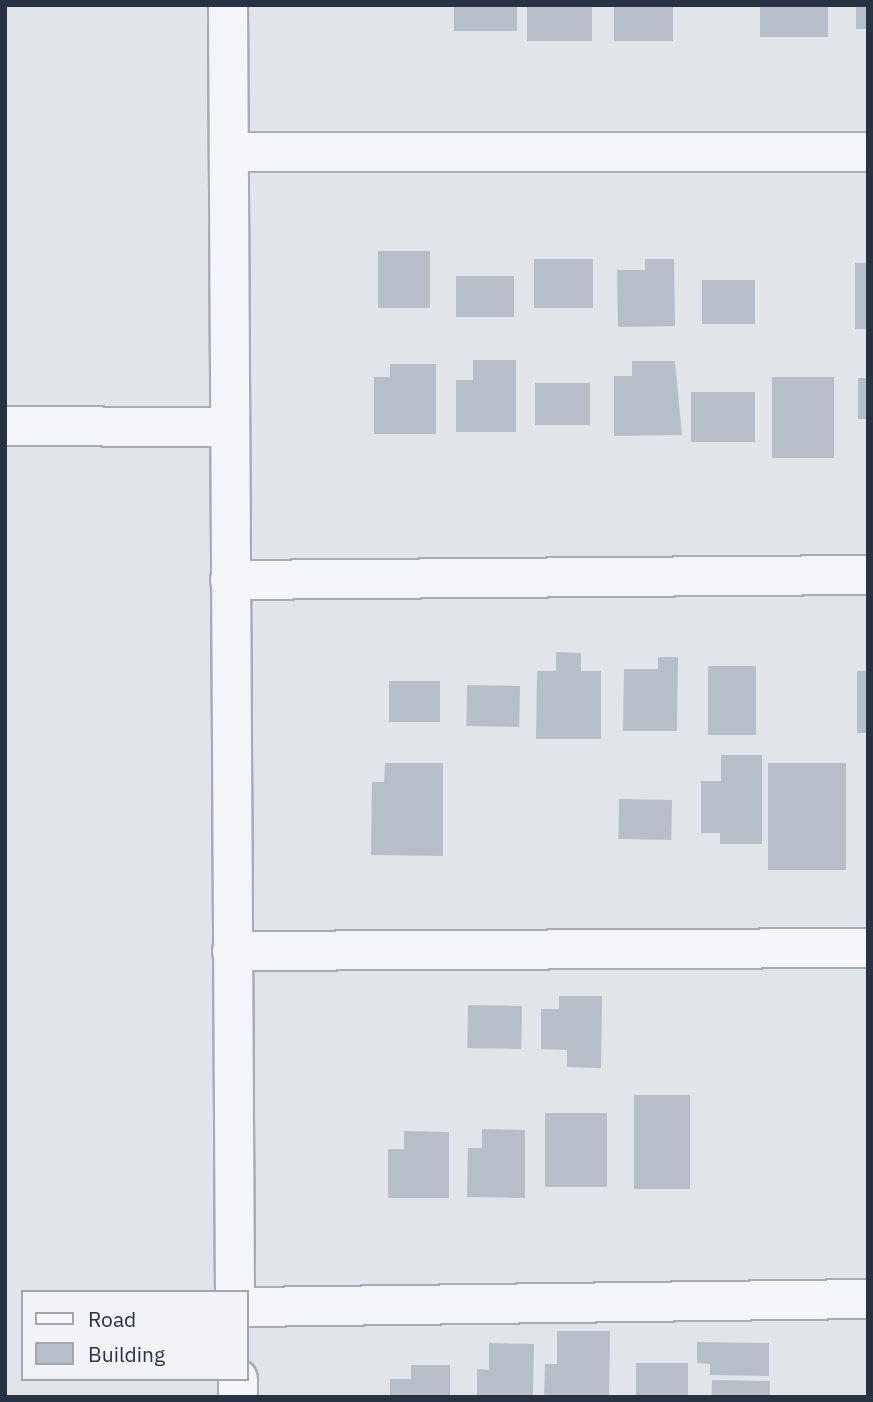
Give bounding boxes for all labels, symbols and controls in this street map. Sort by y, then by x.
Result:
legend [21,1290,248,1381]
text: Road [88,1305,136,1333]
text: Building [88,1340,165,1368]

